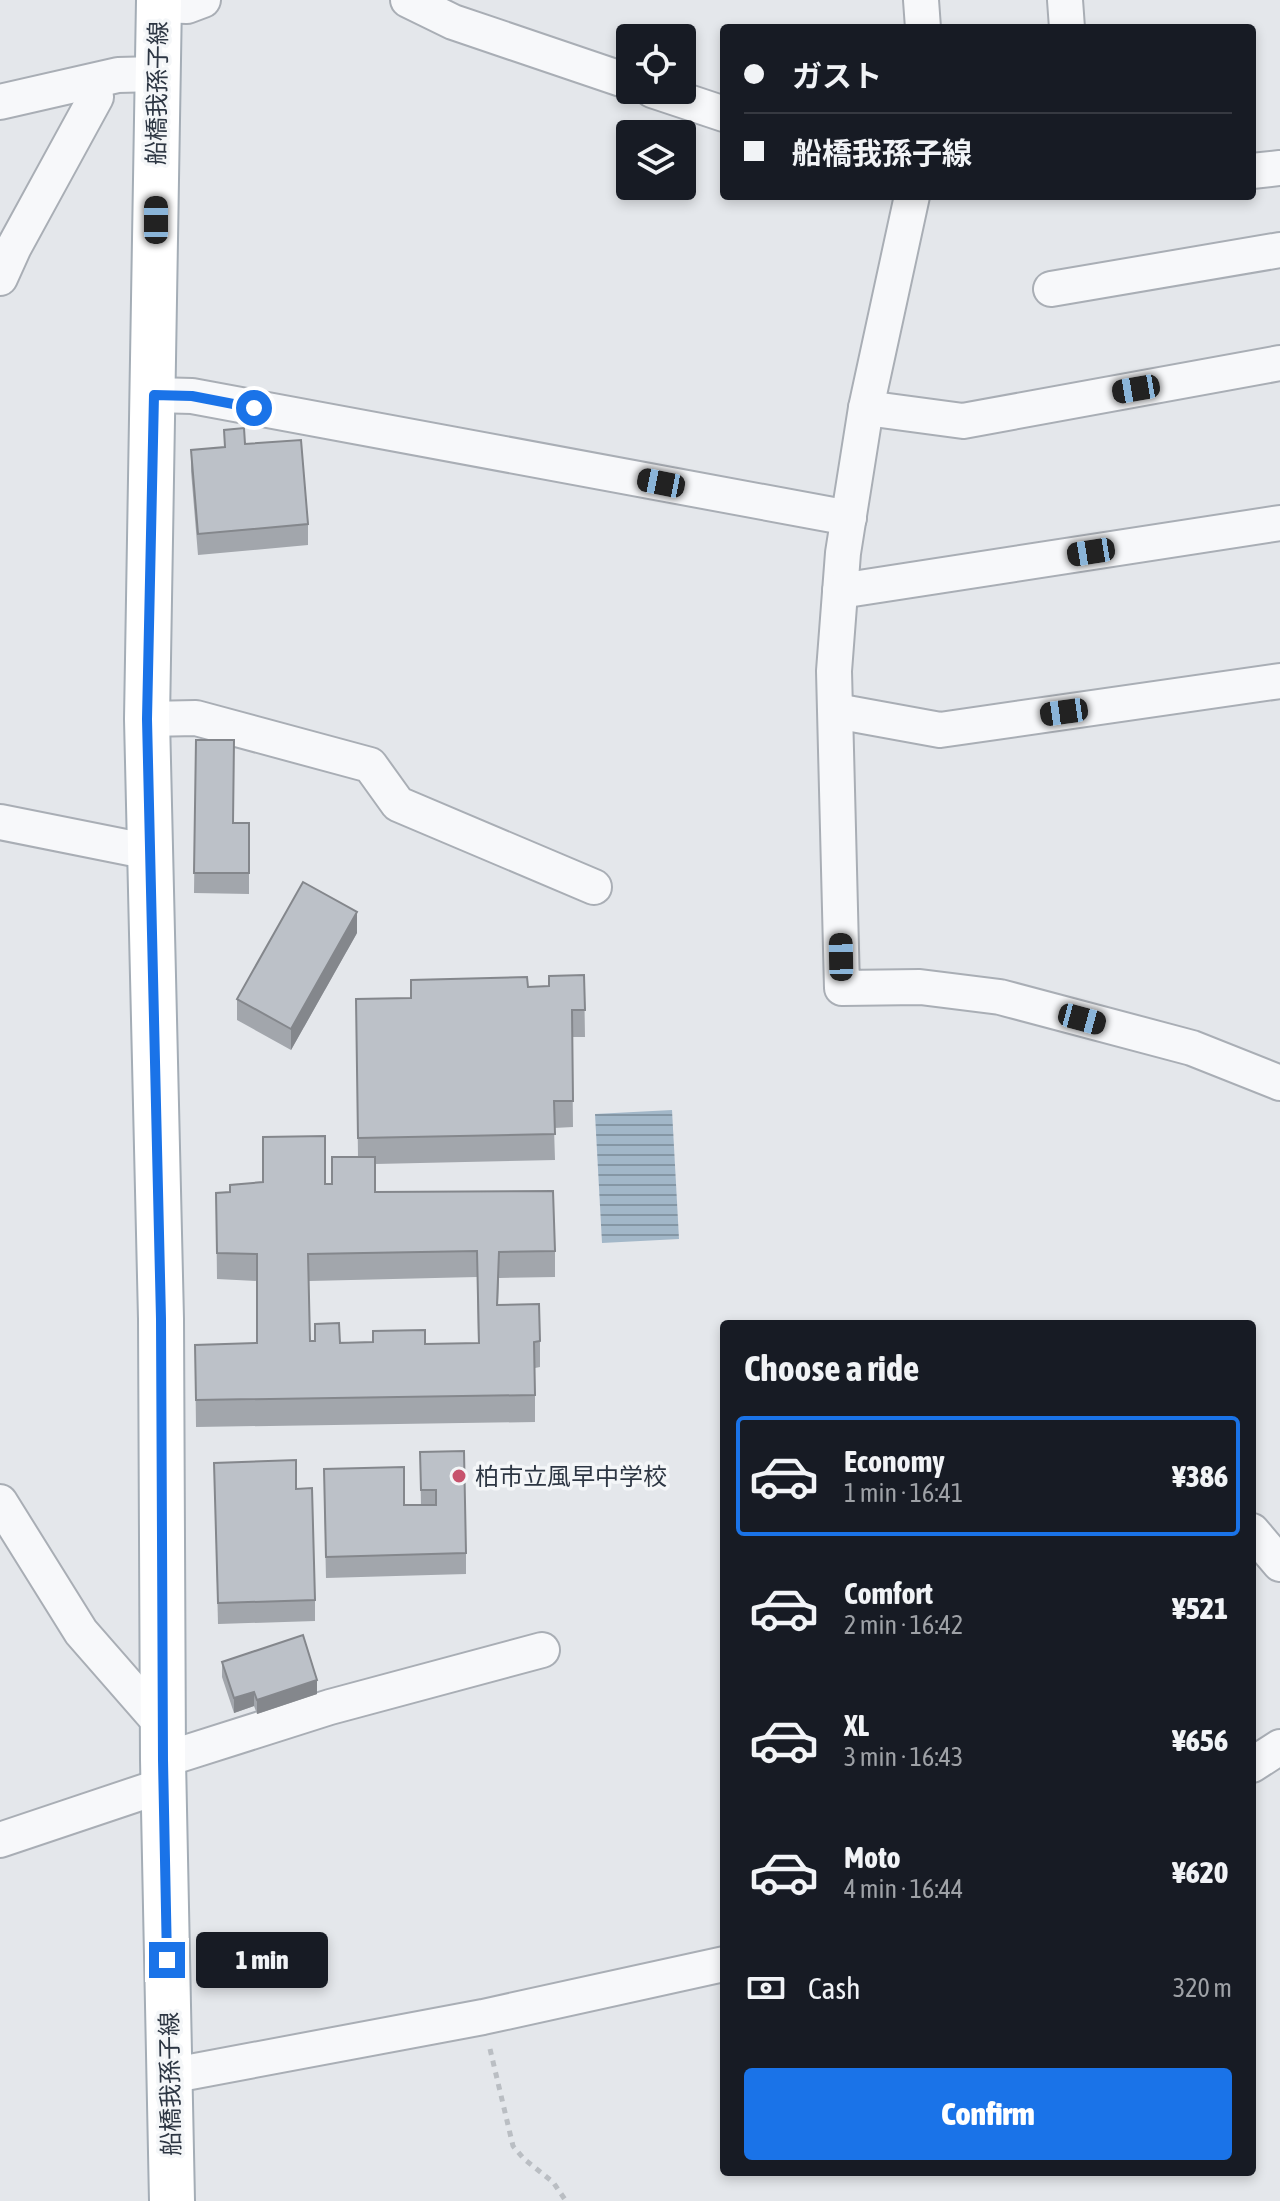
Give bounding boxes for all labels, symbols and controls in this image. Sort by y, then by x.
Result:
street label: 船橋我孫子線 [142,21,172,165]
map controls [616,24,696,200]
button: locate [616,24,696,104]
text: ガスト [792,59,882,93]
button: layers [616,120,696,200]
text: 船橋我孫子線 [792,136,972,170]
car [144,196,168,244]
car [1110,373,1162,405]
route start [236,390,272,426]
car [635,467,687,499]
car [1065,536,1117,568]
car [1039,697,1089,727]
car [829,933,853,981]
car [1056,1001,1108,1037]
text: Choose a ride [744,1347,919,1389]
icon: car [748,1440,820,1512]
text: Economy [844,1444,945,1478]
text: ¥386 [1172,1459,1228,1493]
place label: 柏市立風早中学校 [475,1463,667,1490]
marker: 柏市立風早中学校 [450,1467,468,1485]
text: 1 min · 16:41 [844,1478,963,1508]
icon: car [748,1572,820,1644]
text: Comfort [844,1576,933,1610]
text: ¥521 [1172,1591,1228,1625]
text: 2 min · 16:42 [844,1610,963,1640]
icon: car [748,1704,820,1776]
text: XL [844,1708,869,1742]
text: ¥656 [1172,1723,1228,1757]
text: 3 min · 16:43 [844,1742,963,1772]
icon: car [748,1836,820,1908]
text: Moto [844,1840,901,1874]
text: ¥620 [1172,1855,1228,1889]
text: 4 min · 16:44 [844,1874,963,1904]
callout: 1 min [195,1932,327,1988]
route end [149,1942,185,1978]
text: 1 min [235,1945,289,1975]
icon: cash [744,1966,788,2010]
text: Cash [808,1971,861,2005]
text: 320 m [1173,1973,1232,2003]
street label: 船橋我孫子線 [155,2012,185,2156]
button: Confirm [744,2068,1232,2160]

